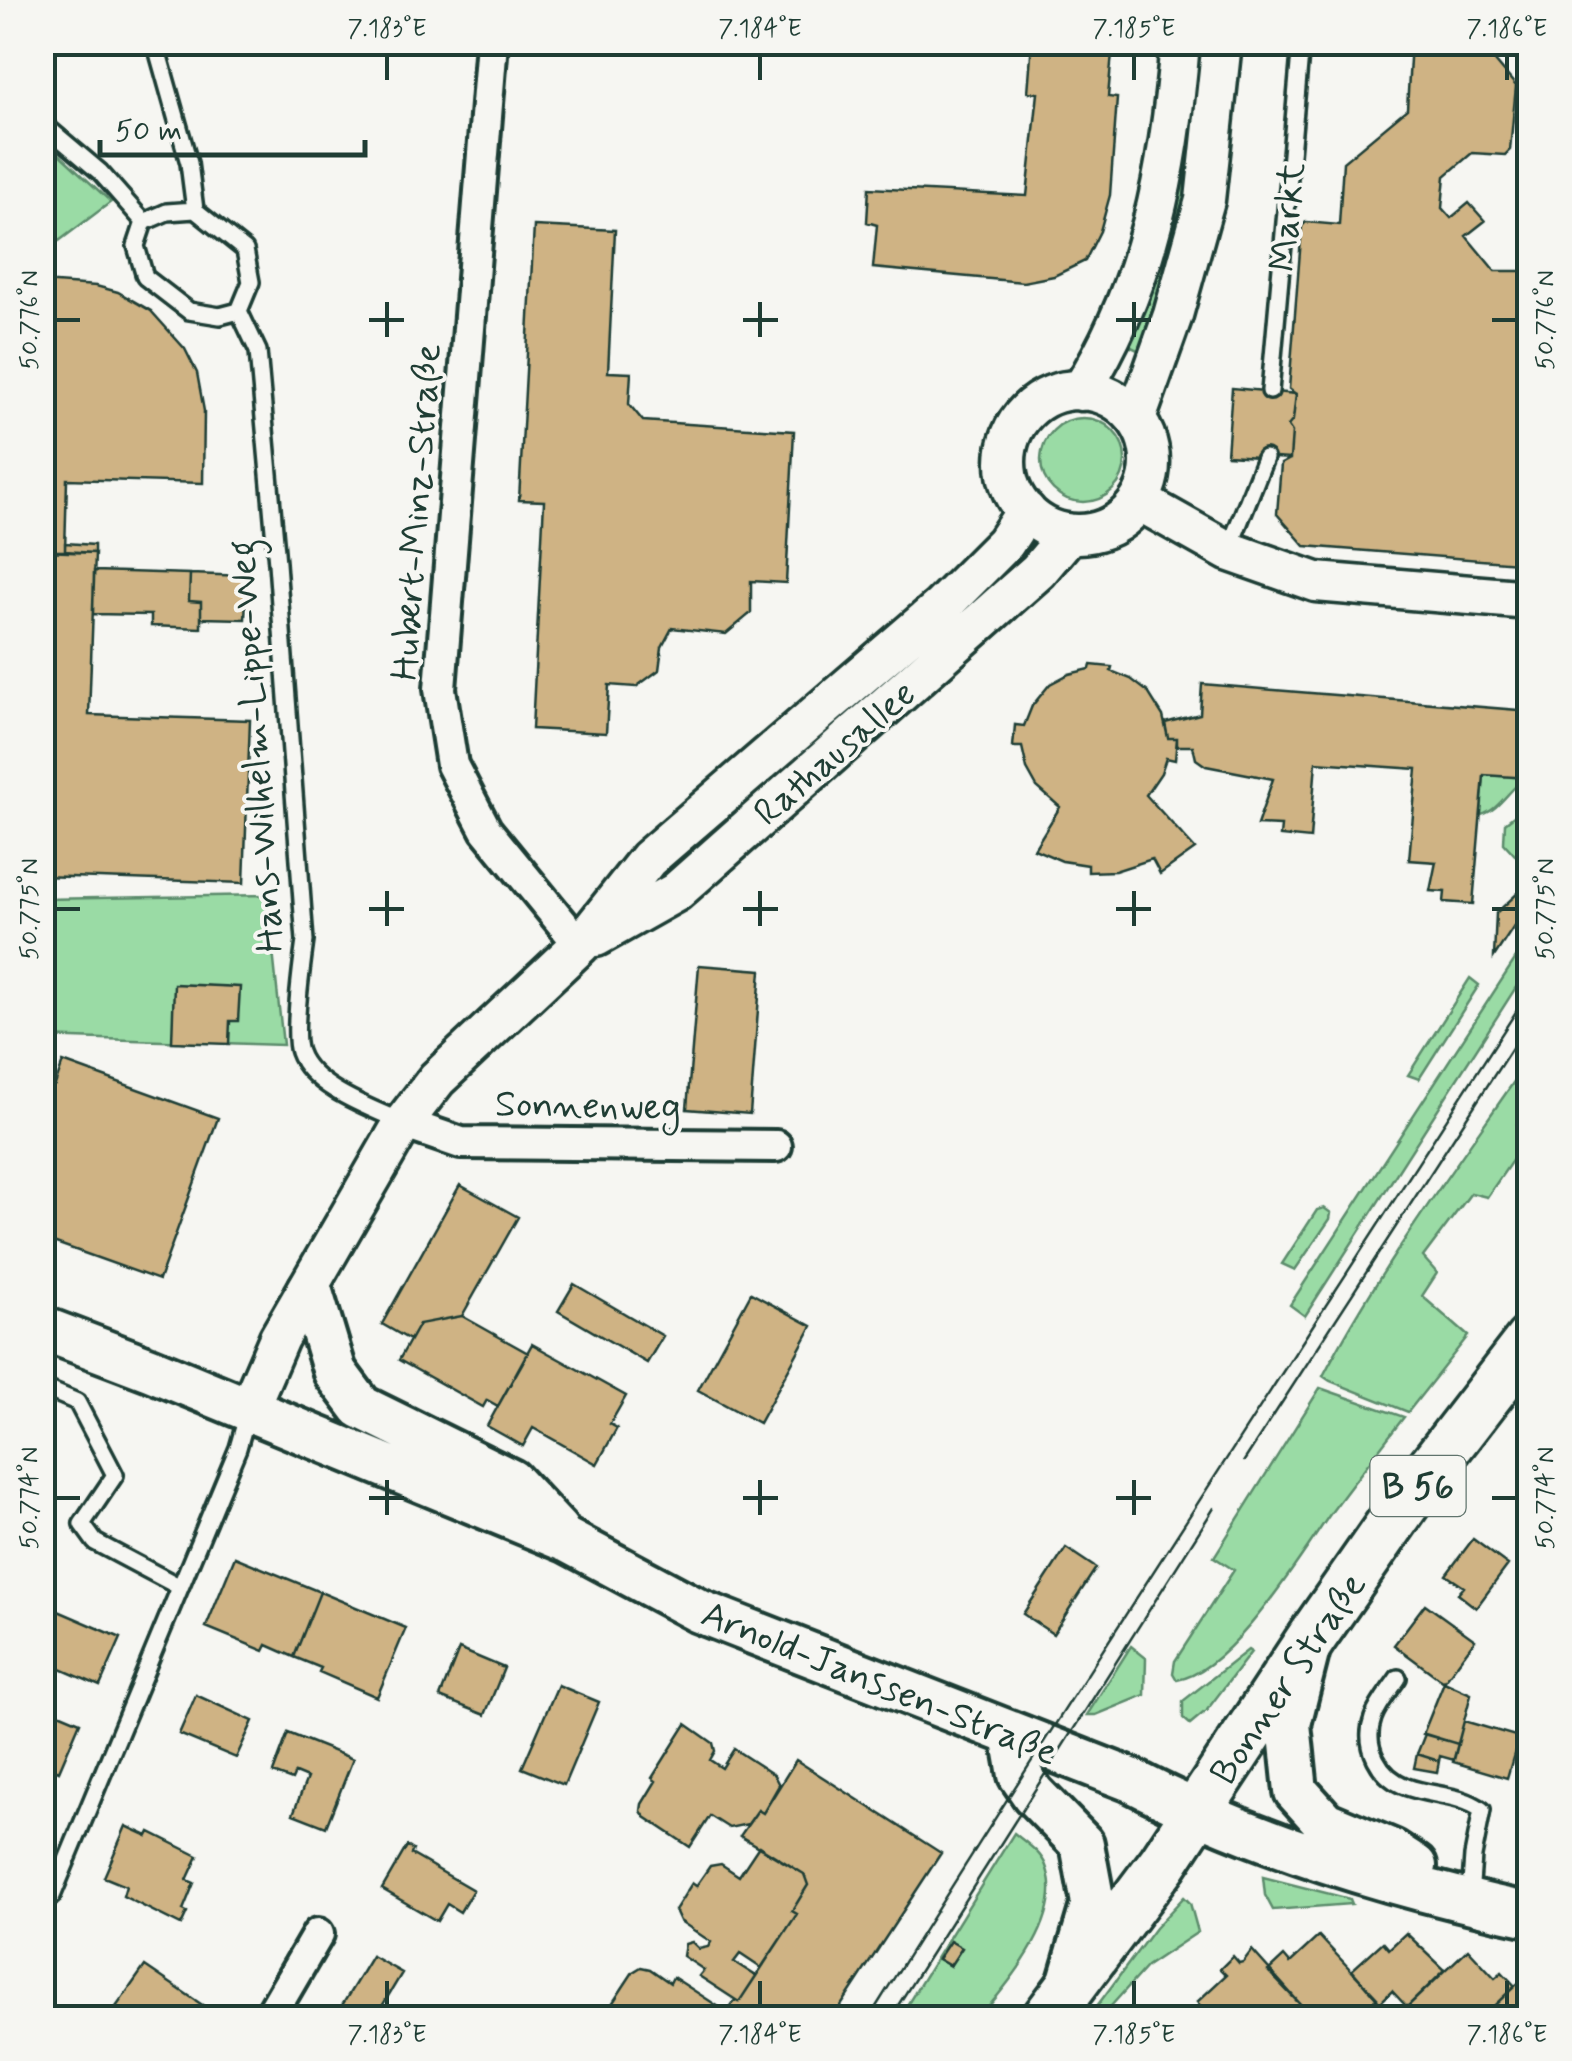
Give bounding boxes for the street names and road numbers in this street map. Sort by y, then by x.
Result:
street label: Markt [1259,160,1318,274]
street label: Hubert-Minz-Straße [381,342,454,682]
street label: Hans-Wilhelm-Lippe-Weg [219,537,300,954]
street label: Rathausallee [744,670,927,838]
street label: Sonnenweg [495,1080,681,1137]
road number: B 56 [1370,1456,1466,1516]
street label: Bonner Straße [1200,1564,1378,1795]
street label: Arnold-Janssen-Straße [694,1590,1064,1778]

